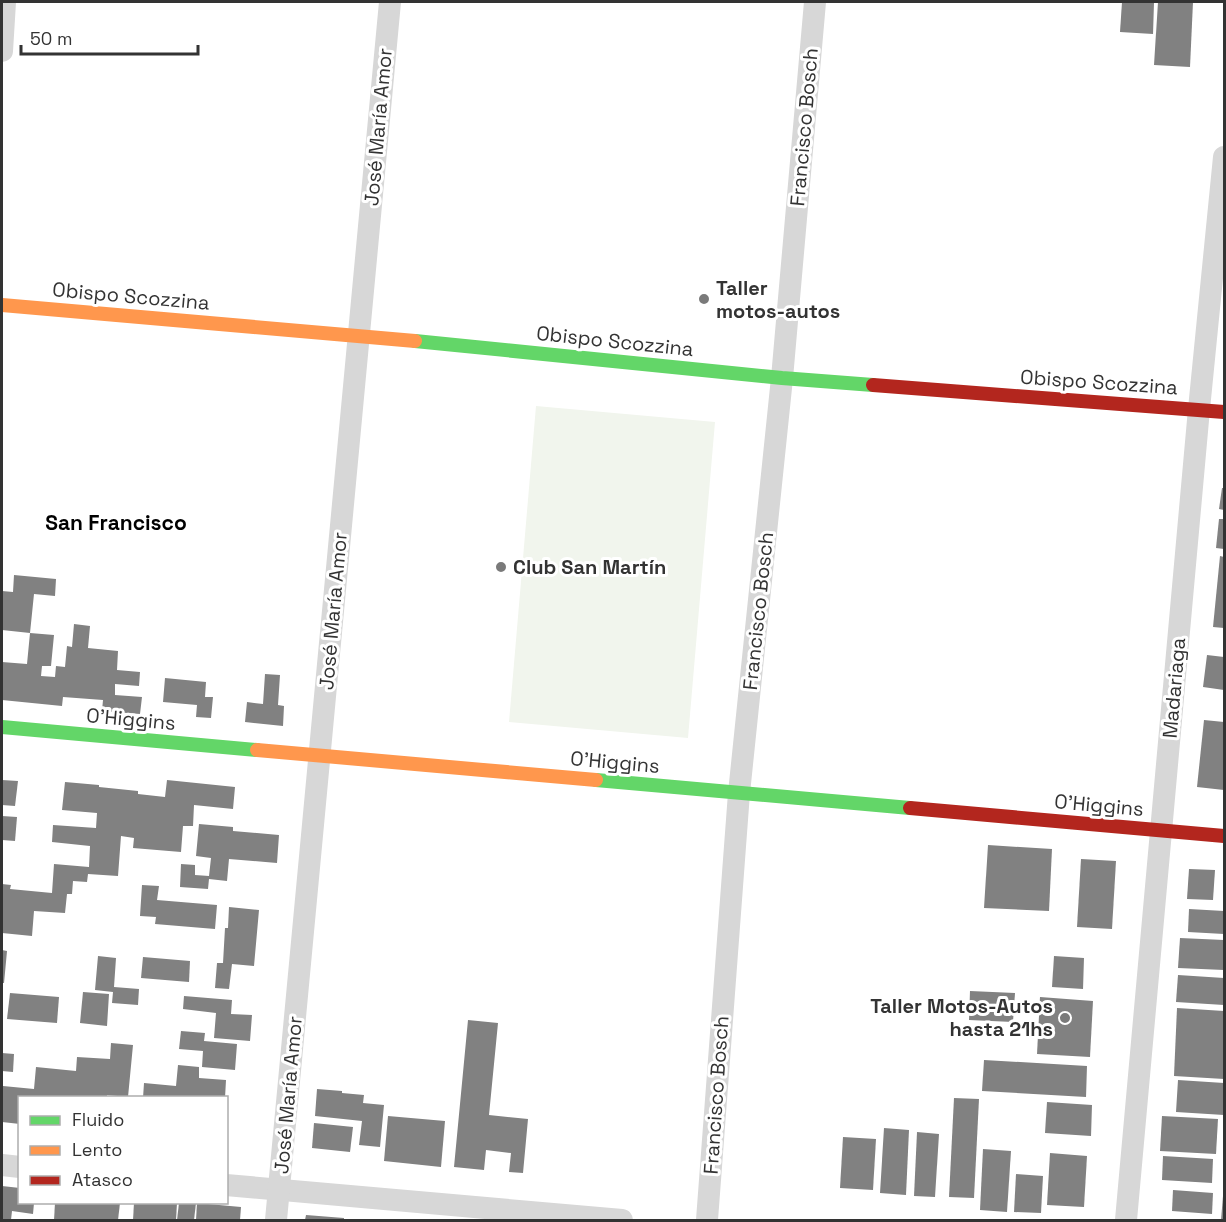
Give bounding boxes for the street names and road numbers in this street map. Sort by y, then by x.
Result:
street label: José María Amor [358,47,398,207]
street label: Francisco Bosch [784,47,824,207]
street label: Obispo Scozzina [51,276,211,316]
street label: Obispo Scozzina [535,320,695,362]
street label: Obispo Scozzina [1019,364,1179,400]
street label: José María Amor [313,531,353,691]
street label: Francisco Bosch [737,531,779,691]
street label: Madariaga [1157,637,1191,739]
street label: O'Higgins [85,702,177,736]
street label: O'Higgins [569,745,661,779]
street label: O'Higgins [1053,788,1145,822]
street label: José María Amor [268,1015,308,1175]
street label: Francisco Bosch [697,1015,735,1175]

